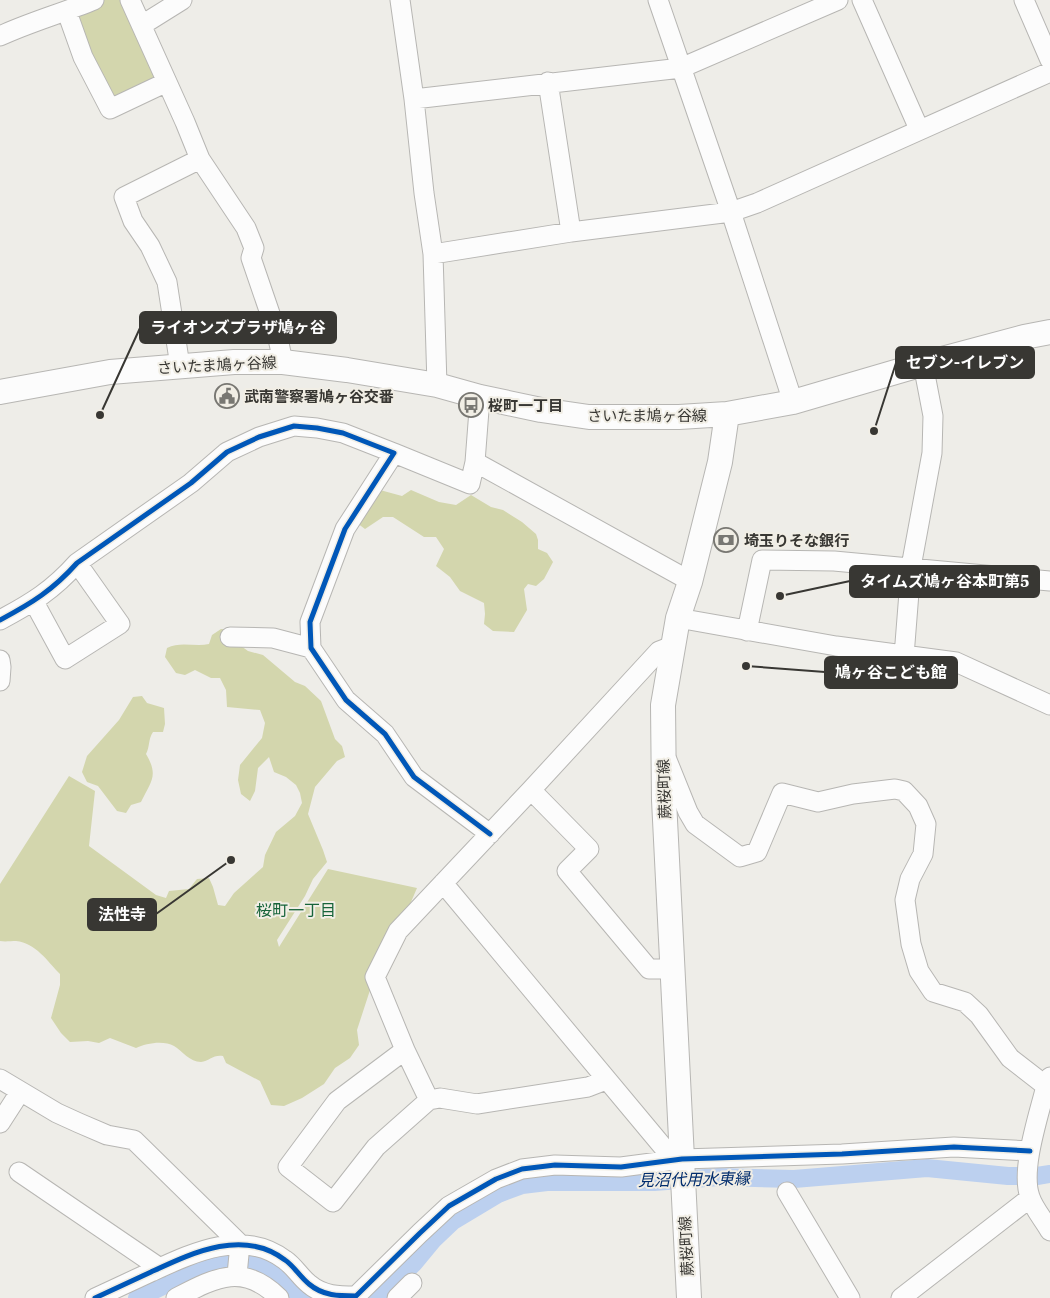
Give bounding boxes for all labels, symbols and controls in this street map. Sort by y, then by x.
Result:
callout: ライオンズプラザ鳩ヶ谷 [140,312,336,343]
text: ライオンズプラザ鳩ヶ谷 [150,317,326,337]
callout: セブン-イレブン [896,347,1034,378]
street label: さいたま鳩ヶ谷線 [157,352,277,378]
text: セブン-イレブン [906,352,1024,372]
public building icon: 武南警察署鳩ヶ谷交番 [214,383,240,409]
place label: 武南警察署鳩ヶ谷交番 [244,387,394,406]
bus stop icon: 桜町一丁目 [458,392,484,418]
place label: 桜町一丁目 [488,396,563,415]
street label: さいたま鳩ヶ谷線 [587,406,707,425]
bank icon: 埼玉りそな銀行 [713,527,739,553]
place label: 埼玉りそな銀行 [744,531,849,550]
callout: タイムズ鳩ヶ谷本町第5 [850,566,1039,597]
text: タイムズ鳩ヶ谷本町第5 [860,571,1030,591]
callout: 鳩ヶ谷こども館 [825,657,957,688]
text: 鳩ヶ谷こども館 [835,662,947,682]
street label: 蕨桜町線 [653,759,675,819]
callout: 法性寺 [88,899,156,930]
district label: 桜町一丁目 [256,900,336,920]
text: 法性寺 [98,904,146,924]
water label: 見沼代用水東縁 [638,1168,752,1190]
street label: 蕨桜町線 [675,1216,697,1276]

